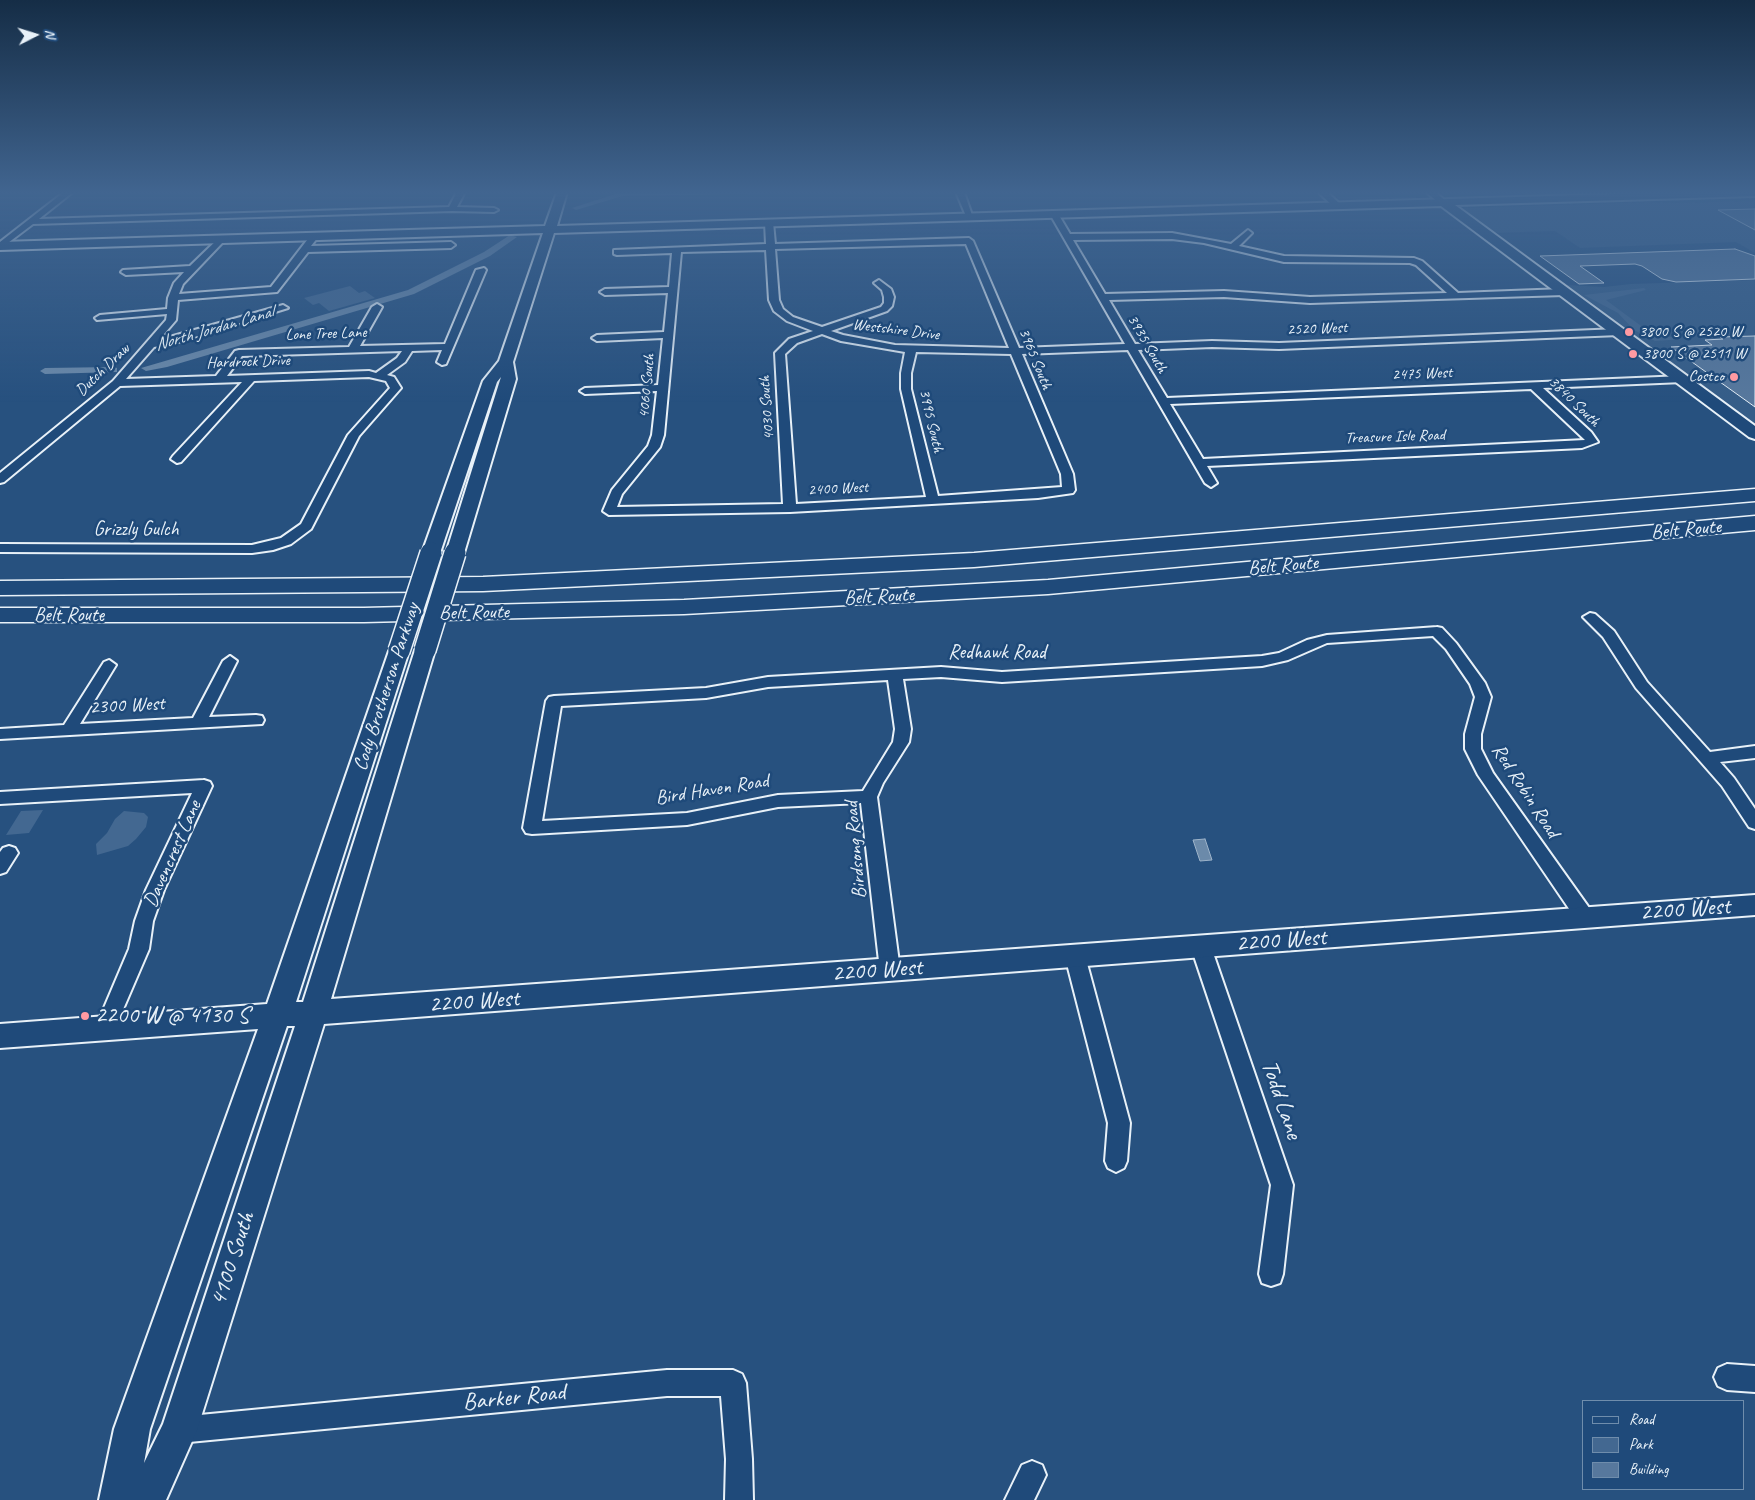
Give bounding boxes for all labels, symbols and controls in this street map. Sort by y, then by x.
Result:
north arrow [10,10,60,60]
text: N [42,29,59,39]
water label: North Jordan Canal [153,302,275,356]
street label: 3935 South [1123,311,1171,377]
street label: Westshire Drive [852,315,940,345]
street label: 2520 West [1287,318,1347,340]
place label: 3800 S @ 2520 W [1639,322,1742,342]
street label: Lone Tree Lane [285,323,367,345]
street label: 3965 South [1014,326,1056,392]
marker: 3800 S @ 2520 W [1623,326,1635,338]
street label: Dutch Draw [72,340,134,400]
place label: 3800 S @ 2511 W [1643,344,1746,364]
marker: 3800 S @ 2511 W [1627,348,1639,360]
street label: Hardrock Drive [206,351,290,373]
street label: 4060 South [635,353,659,419]
street label: 2475 West [1392,363,1452,385]
place label: Costco [1688,367,1724,387]
marker: Costco [1728,371,1740,383]
street label: 3840 South [1544,373,1604,431]
street label: 4030 South [755,375,779,441]
street label: 3995 South [914,387,948,455]
street label: Treasure Isle Road [1345,426,1445,448]
street label: 2400 West [807,478,869,500]
street label: Belt Route [1650,515,1722,545]
street label: Grizzly Gulch [93,518,179,542]
street label: Belt Route [1247,551,1319,581]
street label: Belt Route [843,583,915,611]
street label: Cody Brotherson Parkway [349,600,425,774]
street label: Belt Route [439,600,509,626]
street label: Belt Route [34,604,104,628]
street label: Redhawk Road [948,641,1046,665]
street label: 2300 West [89,692,165,720]
street label: Red Robin Road [1486,740,1564,842]
street label: Bird Haven Road [654,769,770,811]
street label: Davencrest Lane [139,797,207,911]
street label: Birdsong Road [840,800,872,900]
street label: 2200 West [1639,892,1731,928]
street label: 2200 West [1235,923,1327,959]
street label: 2200 West [831,953,923,989]
street label: 2200 West [428,984,520,1020]
place label: 2200 W @ 4130 S [95,1002,249,1030]
marker: 2200 W @ 4130 S [79,1010,91,1022]
street label: Todd Lane [1254,1057,1308,1143]
street label: 4100 South [204,1209,262,1309]
street label: Barker Road [461,1378,567,1418]
legend [1582,1400,1745,1490]
text: Road [1629,1410,1654,1429]
text: Park [1629,1435,1653,1454]
text: Building [1629,1460,1668,1479]

